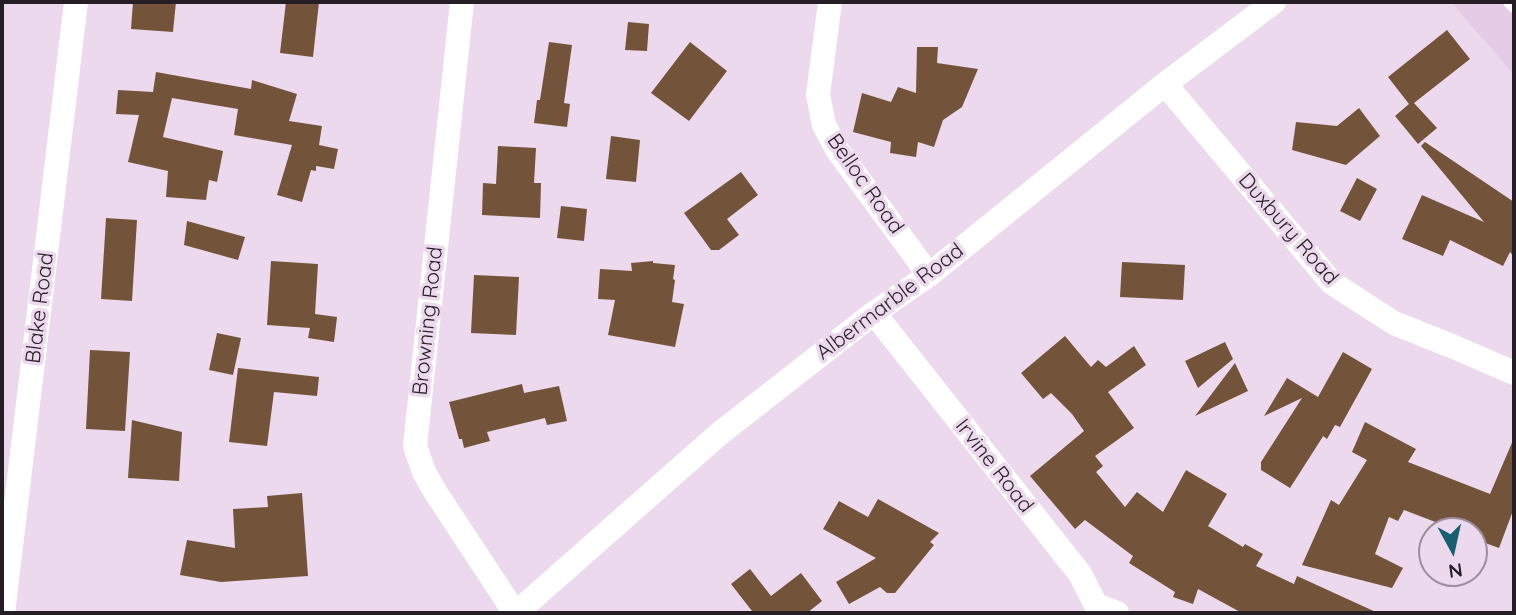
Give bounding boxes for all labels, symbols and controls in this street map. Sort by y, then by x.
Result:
street label: Belloc Road [821,129,909,239]
street label: Duxbury Road [1233,168,1343,290]
street label: Albermarble Road [811,238,969,366]
street label: Browning Road [408,245,448,397]
street label: Blake Road [21,251,59,365]
street label: Irvine Road [950,414,1038,518]
north arrow [1418,517,1488,587]
text: N [1447,558,1464,584]

